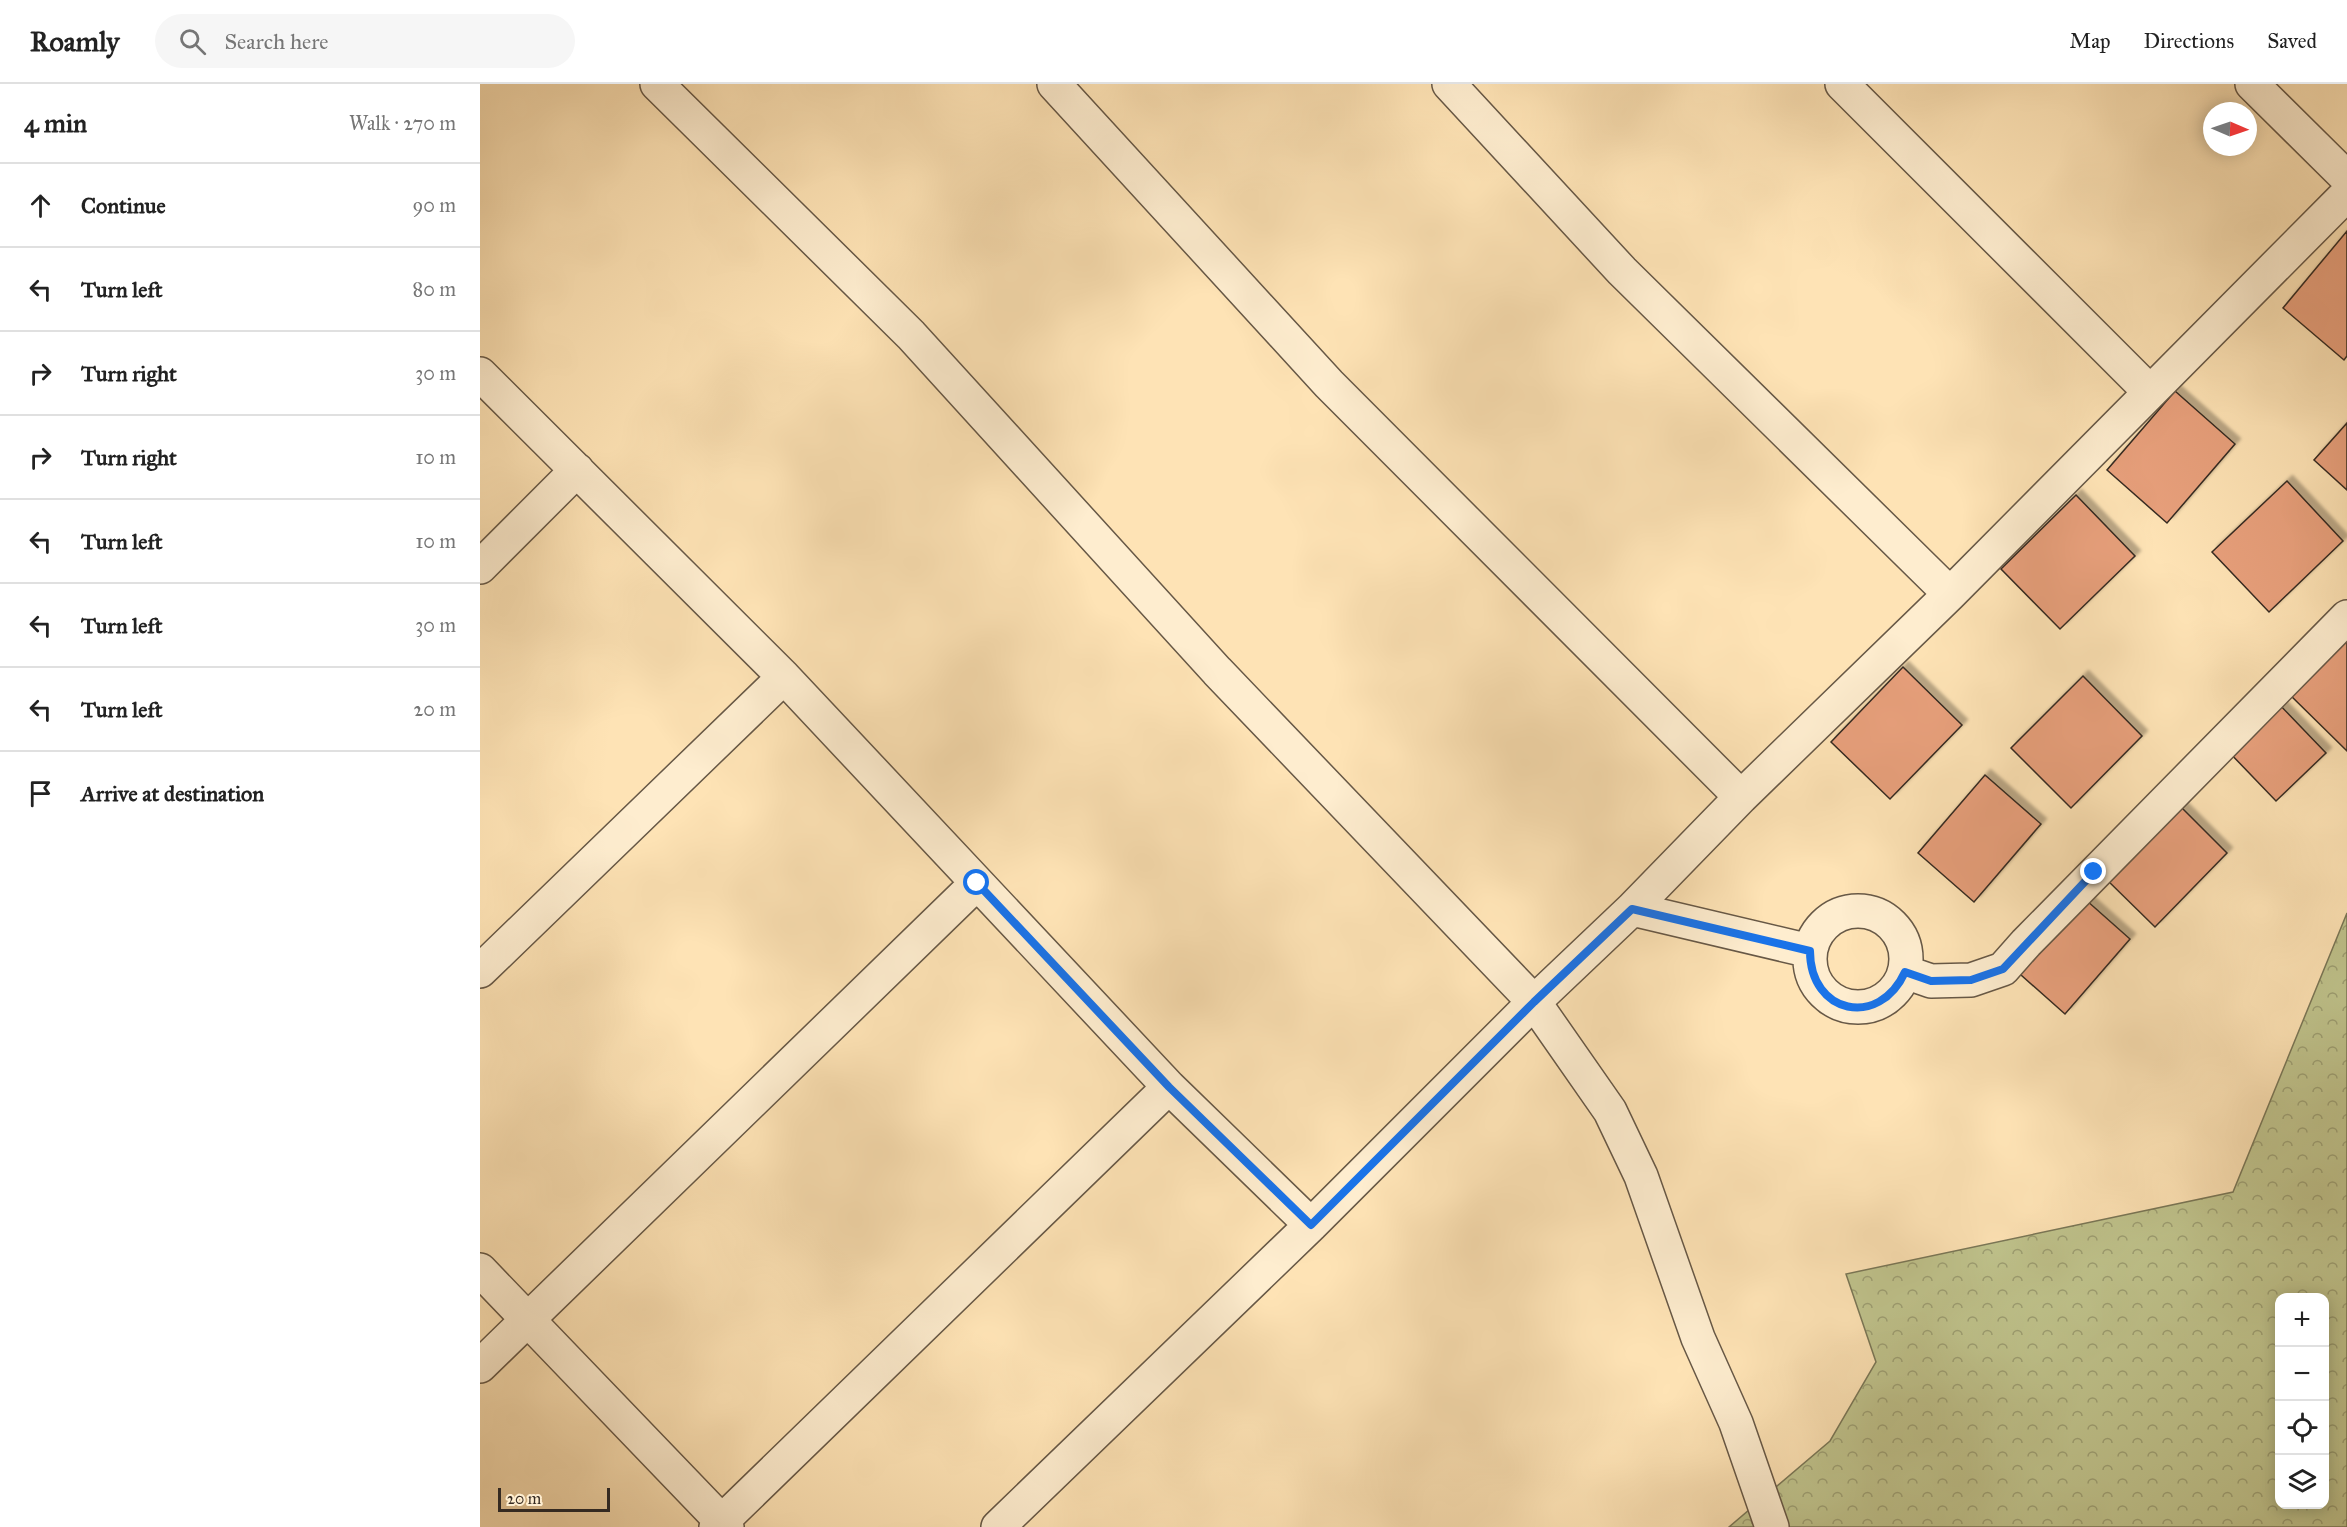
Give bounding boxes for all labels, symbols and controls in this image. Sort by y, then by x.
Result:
search box [155,14,575,68]
text: Roamly [30,24,119,59]
icon: search [176,25,209,58]
text: Search here [224,28,328,55]
text: Map [2070,28,2111,54]
text: Directions [2144,28,2234,54]
text: Saved [2267,28,2317,54]
north arrow [2203,102,2257,156]
text: 4 min [24,107,87,139]
text: Walk · 270 m [349,111,456,135]
icon: ahead [24,189,57,222]
text: Continue [81,192,166,219]
text: 90 m [413,193,456,217]
icon: left [24,273,57,306]
text: Turn left [81,276,163,303]
text: 80 m [413,277,456,301]
icon: right [24,357,57,390]
text: Turn right [81,360,177,387]
text: 30 m [415,361,456,385]
icon: right [24,441,57,474]
text: Turn right [81,444,177,471]
text: 10 m [415,445,456,469]
icon: left [24,525,57,558]
text: Turn left [81,528,163,555]
text: 10 m [415,529,456,553]
icon: left [24,609,57,642]
text: Turn left [81,612,163,639]
text: 30 m [415,613,456,637]
icon: left [24,693,57,726]
text: Turn left [81,696,163,723]
text: 20 m [413,697,456,721]
icon: arrive [24,777,57,810]
text: Arrive at destination [81,780,264,807]
route end [2080,858,2106,884]
route start [963,869,989,895]
map controls [2275,1293,2329,1509]
button: + [2275,1293,2329,1347]
button: − [2275,1347,2329,1401]
button: locate [2275,1401,2329,1455]
button: layers [2275,1455,2329,1509]
scale bar [498,1485,610,1512]
text: 20 m [507,1489,541,1508]

